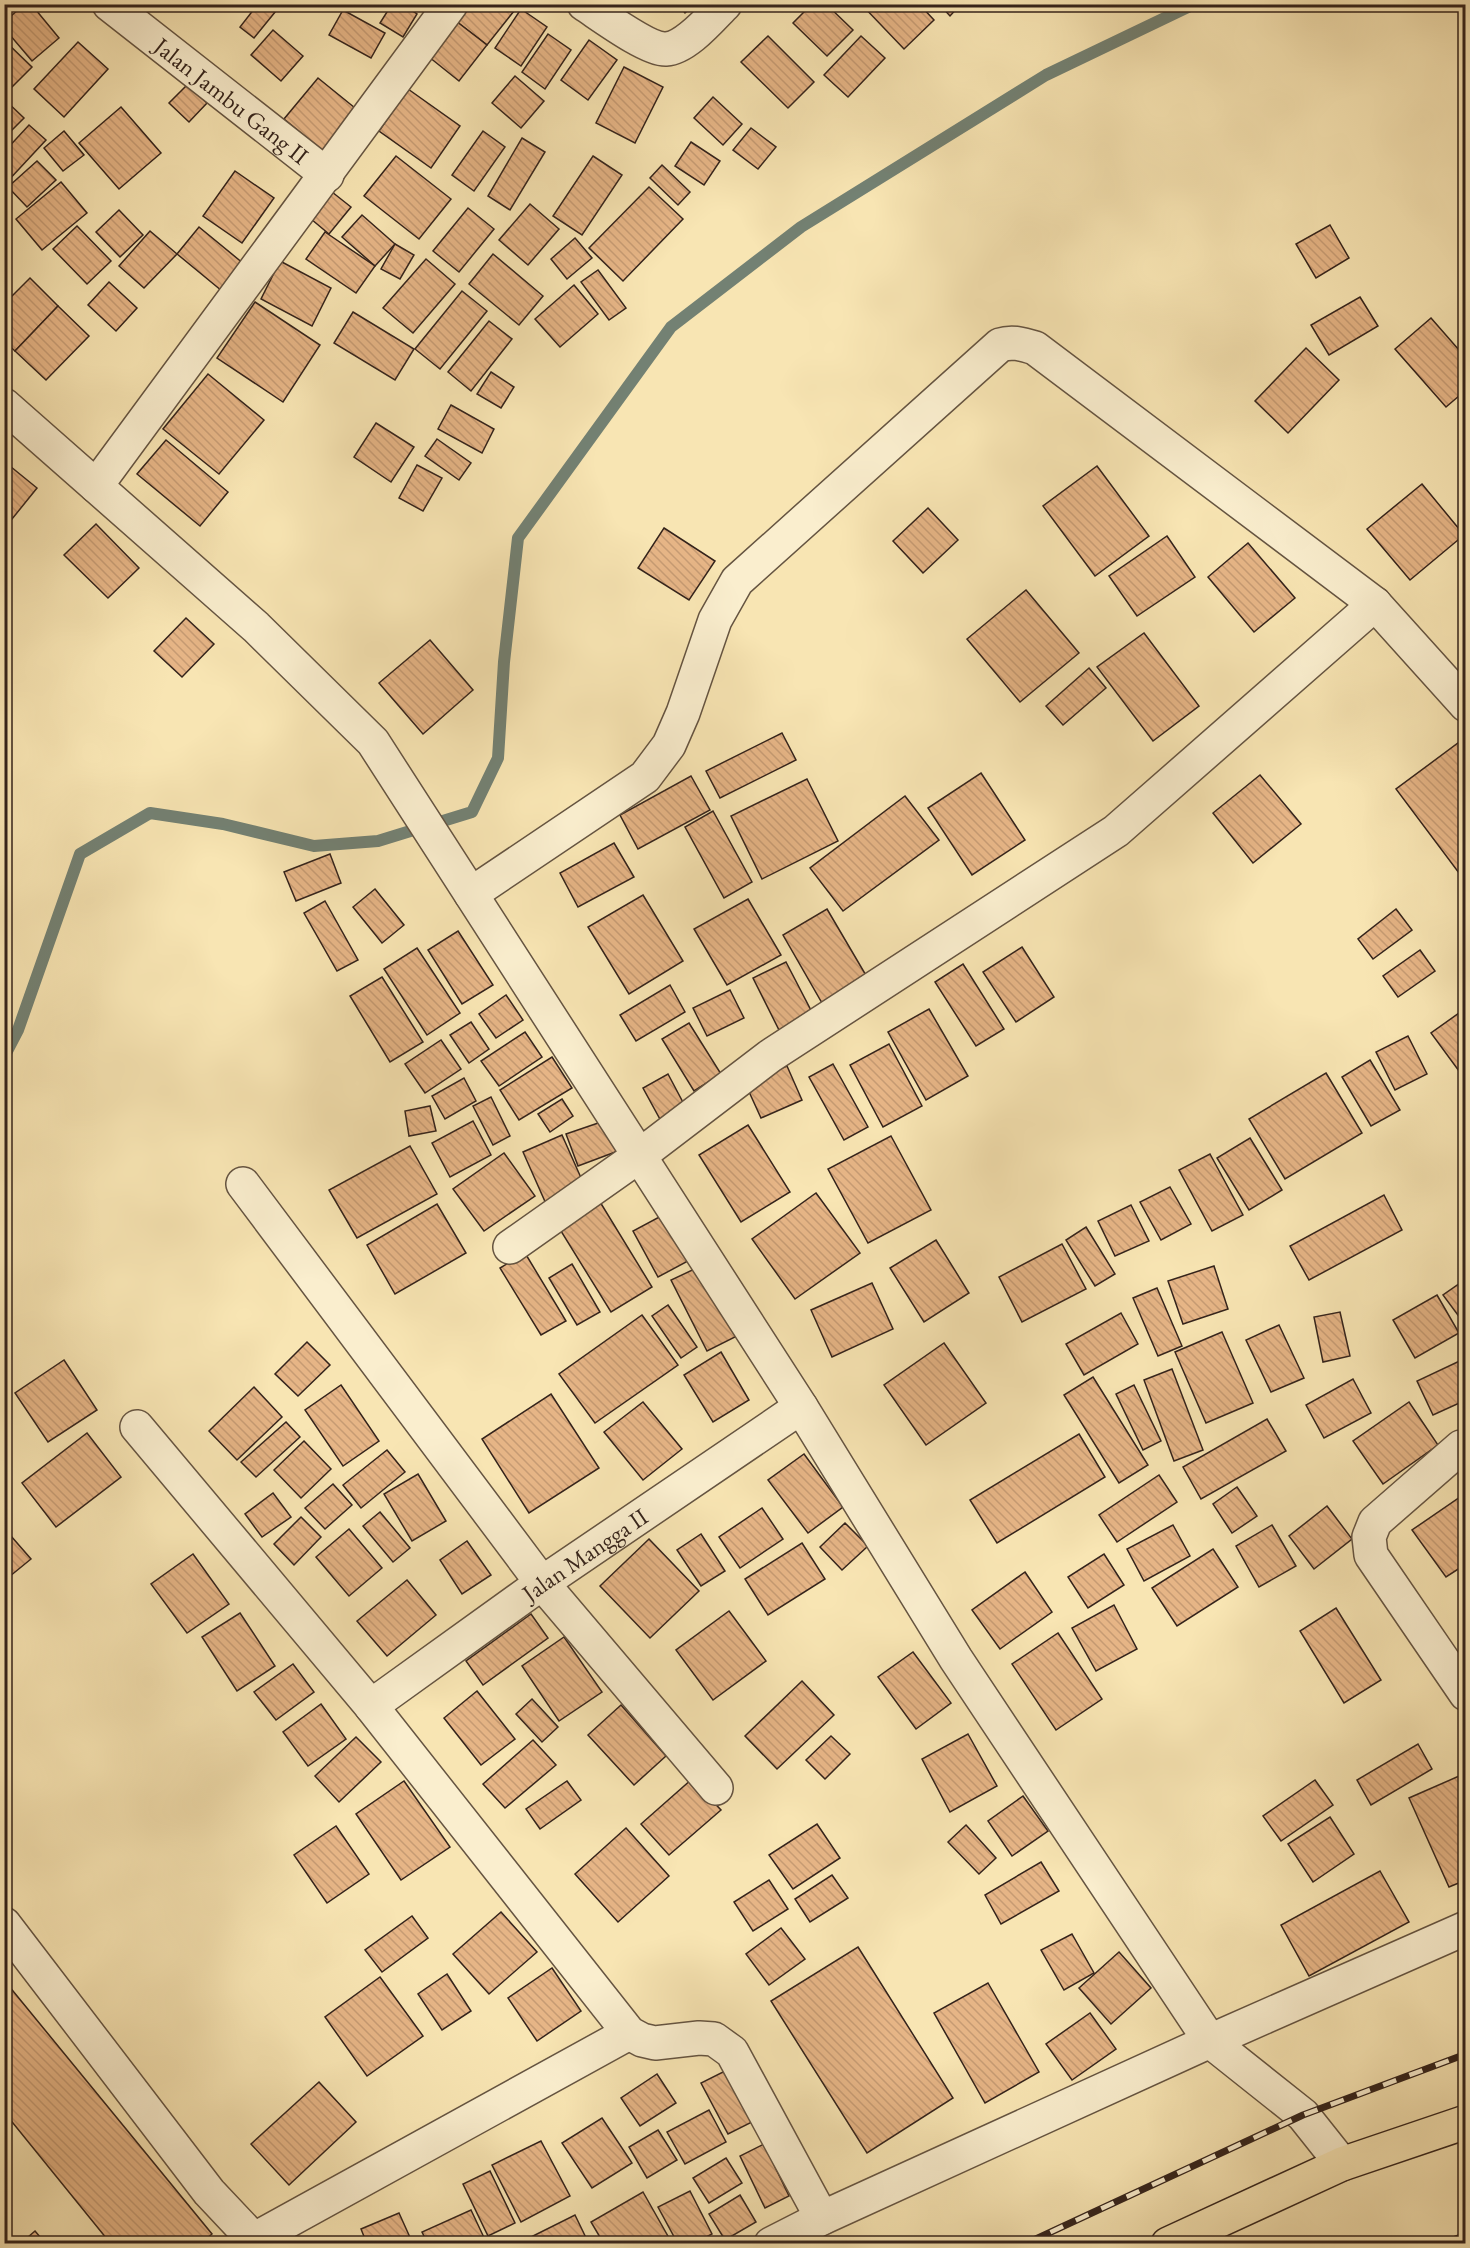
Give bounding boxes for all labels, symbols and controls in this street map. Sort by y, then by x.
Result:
street label: Jalan Jambu Gang II [147,29,315,171]
street label: Jalan Mangga II [514,1500,653,1609]

